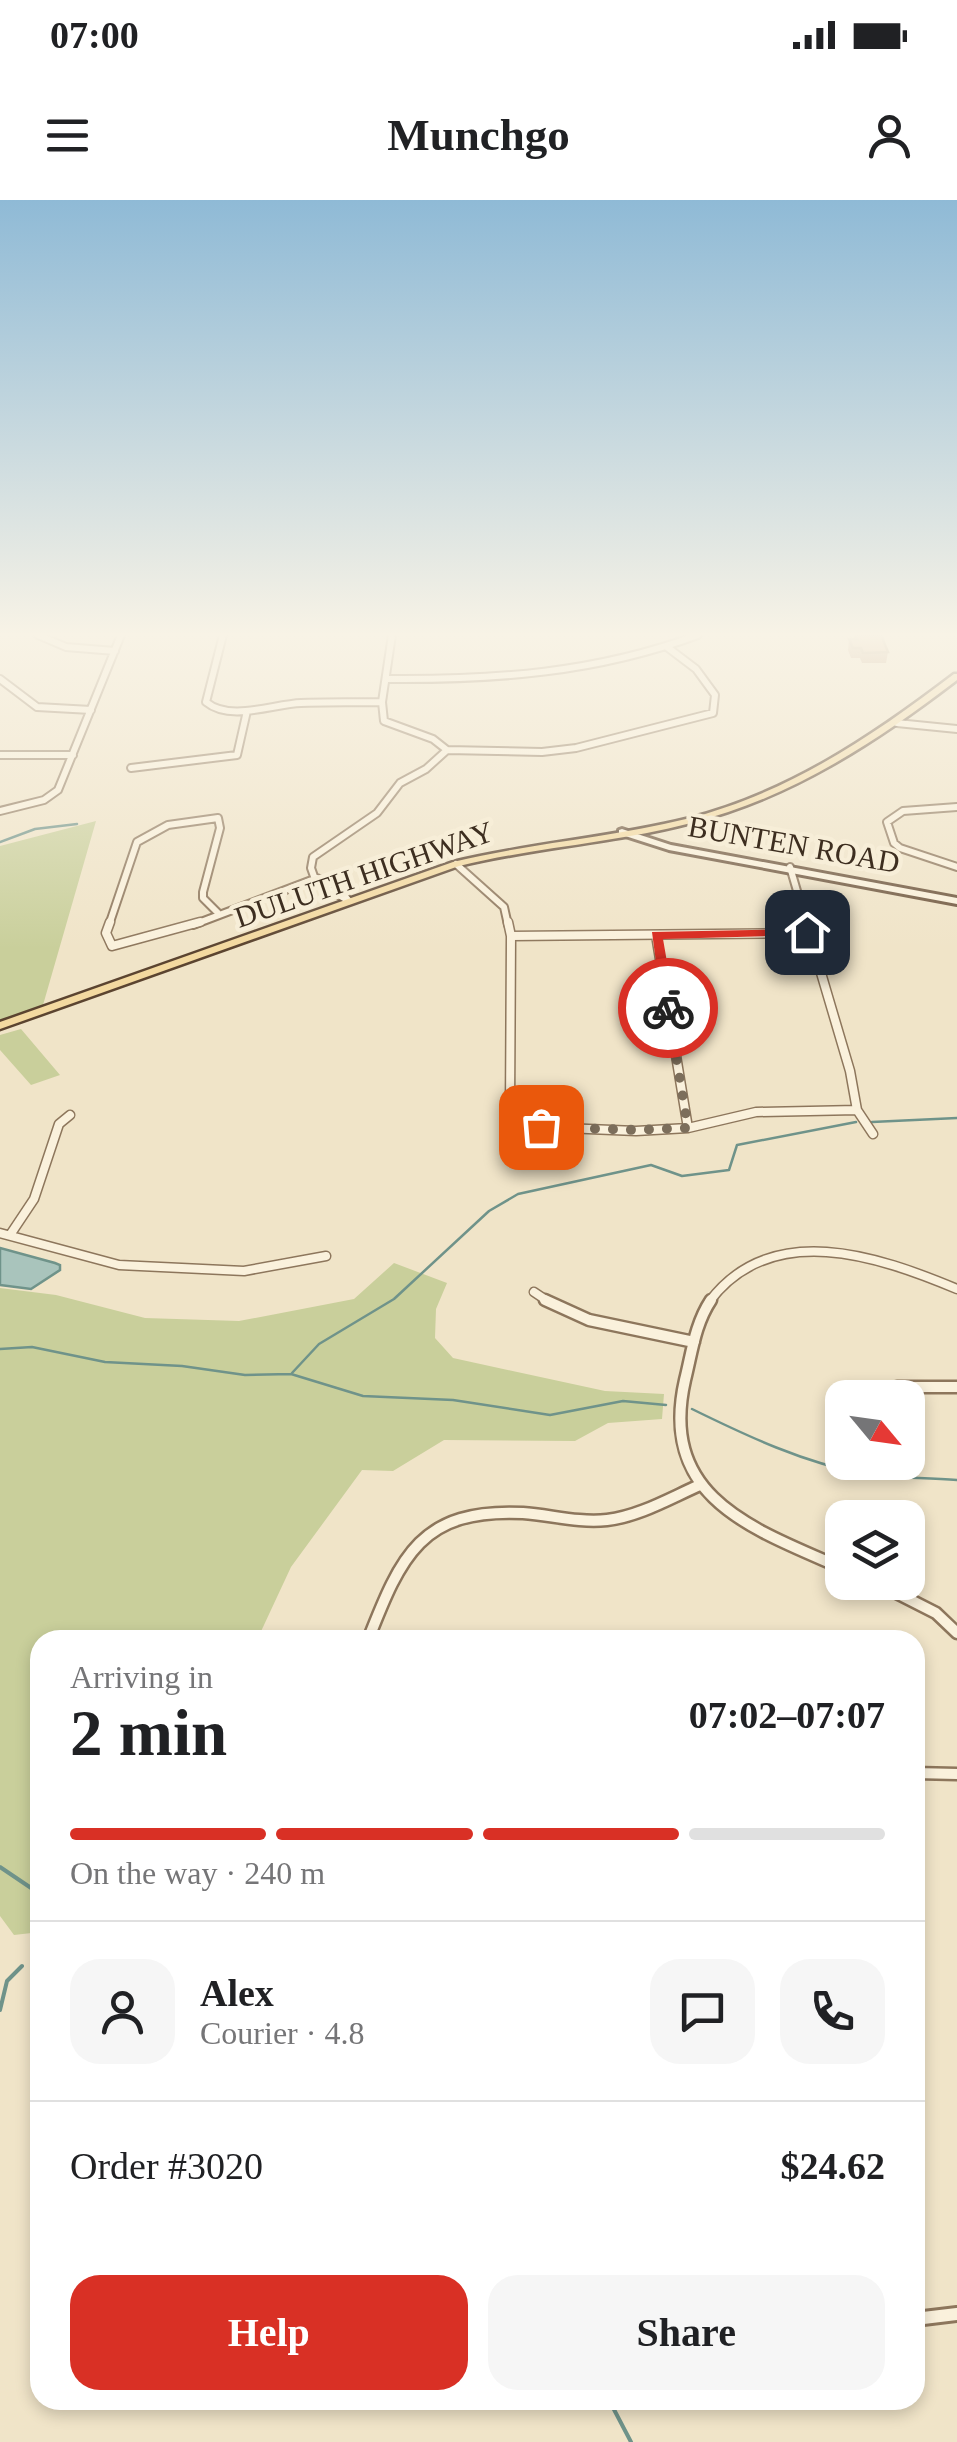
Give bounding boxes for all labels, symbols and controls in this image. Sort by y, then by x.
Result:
text: 07:00 [50,14,139,56]
icon: menu [40,108,95,163]
icon: person [862,108,917,163]
text: Munchgo [387,110,570,160]
street label: BUNTEN ROAD [686,809,902,879]
street label: DULUTH HIGHWAY [230,814,498,934]
pin [765,890,850,975]
icon: home [780,905,835,960]
courier [618,958,718,1058]
icon: bike [641,981,696,1036]
pin [499,1085,584,1170]
icon: bag [514,1100,569,1155]
north arrow [825,1380,925,1480]
map controls [825,1380,925,1600]
button: layers [825,1500,925,1600]
text: Arriving in [70,1659,213,1695]
text: 07:02–07:07 [689,1694,885,1736]
text: 2 min [70,1697,227,1769]
text: On the way · 240 m [70,1855,325,1891]
button: person [70,1959,175,2064]
button: chat [650,1959,755,2064]
button: phone [780,1959,885,2064]
text: Alex [200,1972,274,2014]
text: Courier · 4.8 [200,2015,364,2051]
text: Order #3020 [70,2145,263,2187]
text: $24.62 [781,2145,885,2187]
button: Help [70,2275,468,2390]
button: Share [488,2275,885,2390]

